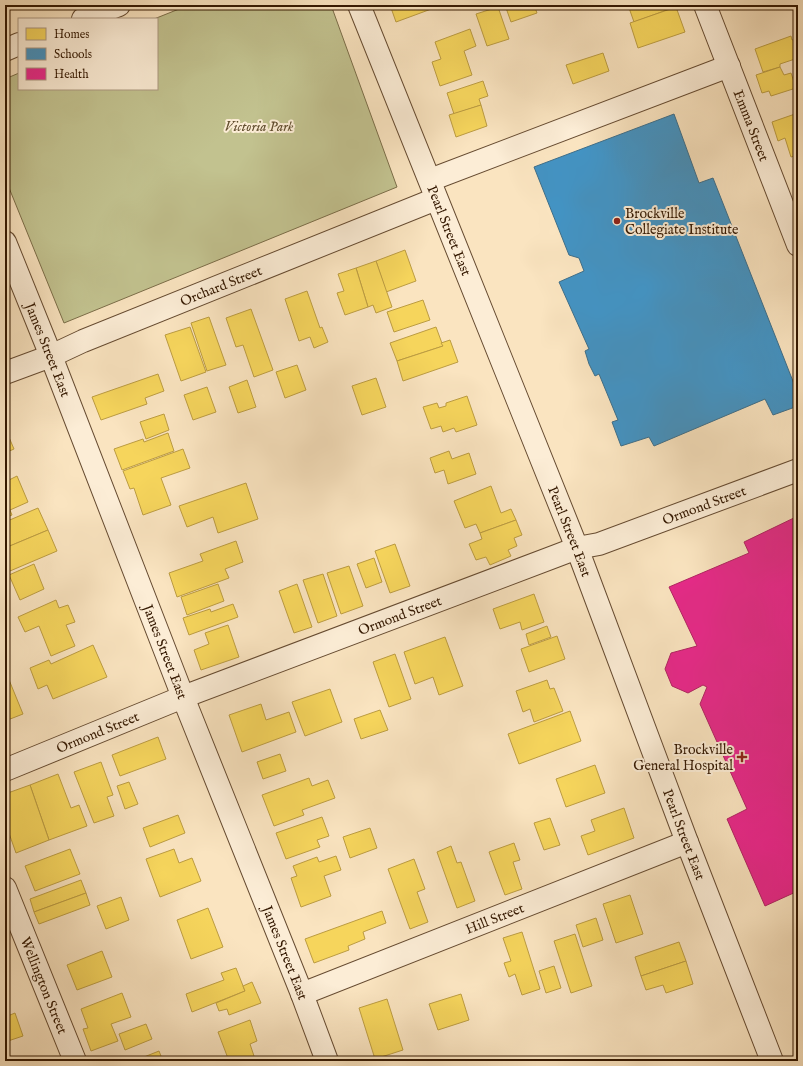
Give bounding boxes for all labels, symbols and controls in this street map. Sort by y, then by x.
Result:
legend [18,18,158,90]
text: Homes [54,27,90,42]
text: Schools [54,47,92,62]
text: Health [54,67,89,82]
street label: Emma Street [729,87,773,164]
park label: Victoria Park [225,118,294,136]
street label: Pearl Street East [422,183,475,279]
place label: Brockville Collegiate Institute [625,205,739,239]
marker: Brockville Collegiate Institute [612,216,622,226]
street label: Orchard Street [178,262,265,311]
street label: James Street East [20,298,74,400]
street label: Ormond Street [660,482,749,530]
street label: Pearl Street East [543,484,595,580]
street label: Ormond Street [356,592,444,640]
street label: James Street East [137,600,191,702]
street label: Ormond Street [54,708,142,758]
place label: Brockville General Hospital [633,741,734,775]
marker: Brockville General Hospital [736,751,748,763]
street label: Pearl Street East [658,787,709,883]
street label: Hill Street [463,899,527,939]
street label: James Street East [257,901,311,1003]
street label: Wellington Street [16,934,71,1037]

